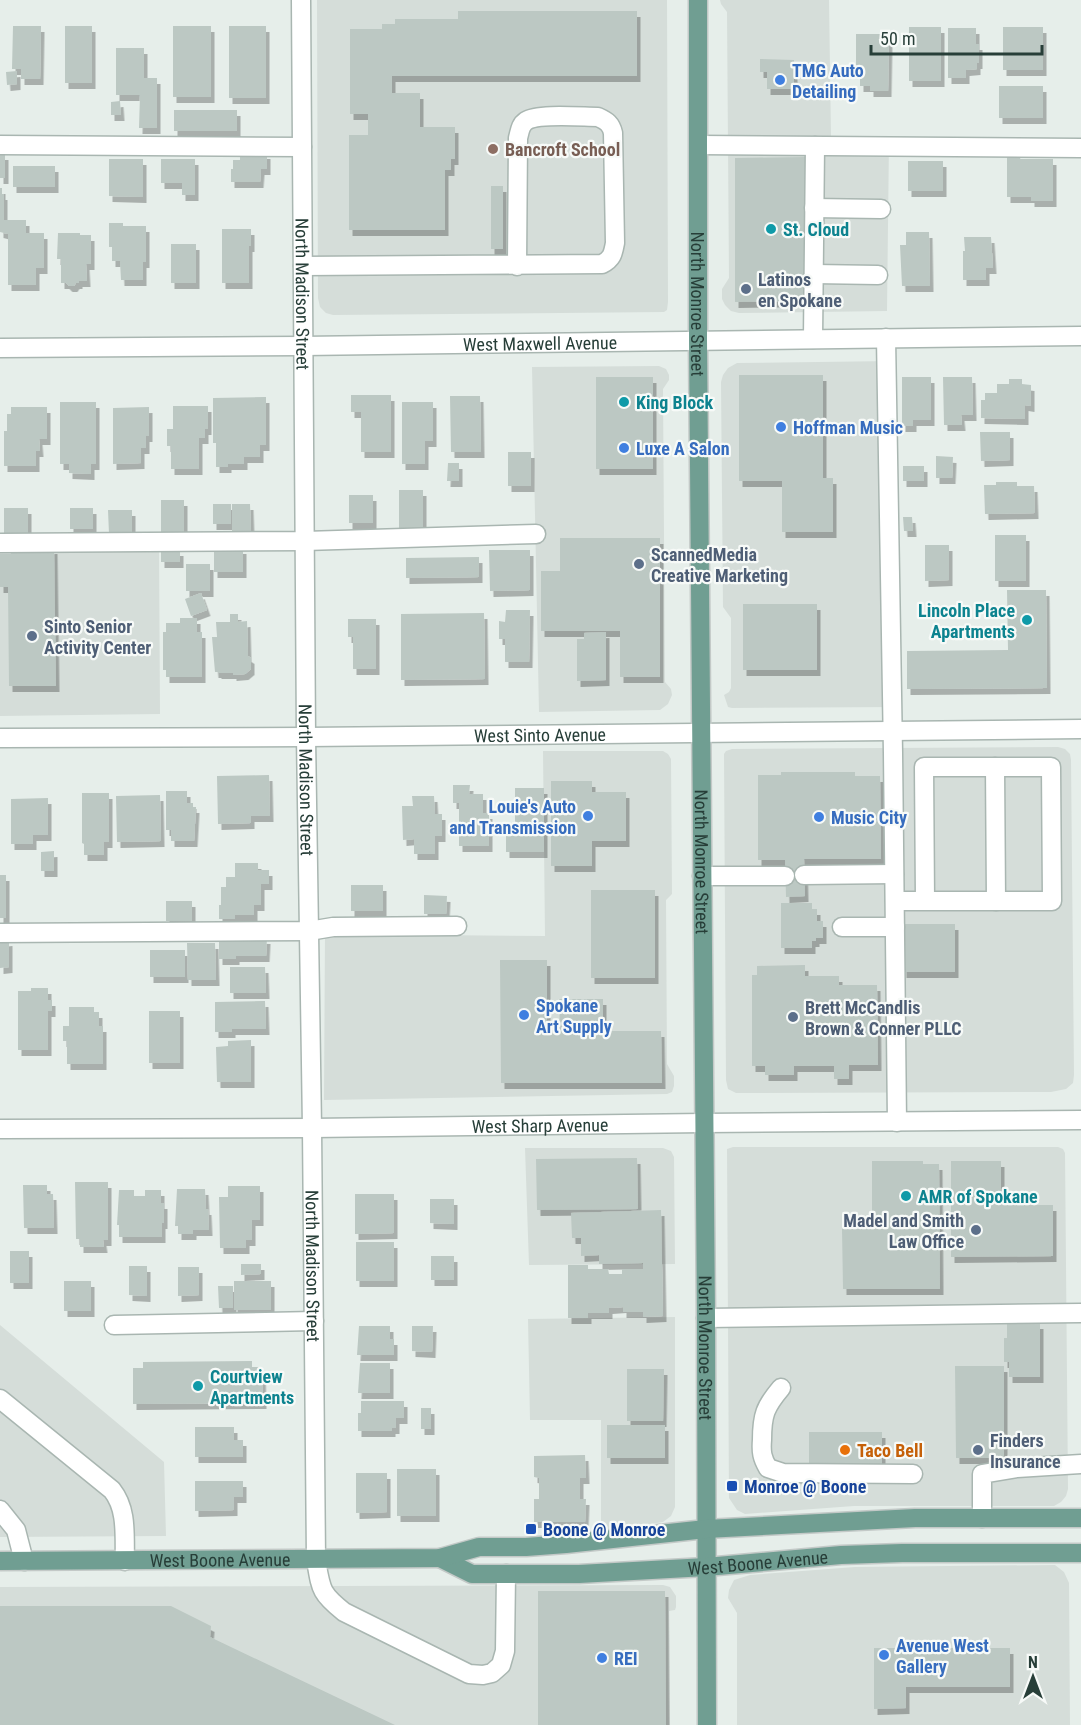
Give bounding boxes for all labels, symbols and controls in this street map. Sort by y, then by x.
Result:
scale bar [871,18,1042,56]
text: 50 m [880,28,915,49]
place label: TMG Auto Detailing [792,60,864,102]
marker: TMG Auto Detailing [773,73,787,87]
place label: Bancroft School [505,139,620,160]
marker: Bancroft School [486,142,500,156]
street label: North Madison Street [292,218,314,370]
place label: St. Cloud [783,219,849,240]
marker: St. Cloud [764,222,778,236]
street label: North Monroe Street [688,232,709,376]
place label: Latinos en Spokane [758,269,842,311]
marker: Latinos en Spokane [739,282,753,296]
street label: West Maxwell Avenue [463,331,617,354]
place label: King Block [636,392,713,413]
marker: King Block [617,395,631,409]
place label: Hoffman Music [793,417,903,438]
marker: Hoffman Music [774,420,788,434]
place label: Luxe A Salon [636,438,730,459]
marker: Luxe A Salon [617,441,631,455]
place label: ScannedMedia Creative Marketing [651,544,788,586]
marker: ScannedMedia Creative Marketing [632,557,646,571]
place label: Lincoln Place Apartments [918,600,1015,642]
marker: Lincoln Place Apartments [1020,613,1034,627]
place label: Sinto Senior Activity Center [44,616,151,658]
marker: Sinto Senior Activity Center [25,629,39,643]
street label: North Madison Street [295,704,318,856]
street label: West Sinto Avenue [474,723,606,746]
street label: North Monroe Street [691,789,713,934]
place label: Louie's Auto and Transmission [449,796,576,838]
place label: Music City [831,807,907,828]
marker: Louie's Auto and Transmission [581,809,595,823]
marker: Music City [812,810,826,824]
place label: Spokane Art Supply [536,995,612,1037]
place label: Brett McCandlis Brown & Conner PLLC [805,997,961,1039]
marker: Spokane Art Supply [517,1008,531,1022]
marker: Brett McCandlis Brown & Conner PLLC [786,1010,800,1024]
street label: West Sharp Avenue [472,1114,608,1136]
place label: AMR of Spokane [918,1186,1038,1207]
marker: AMR of Spokane [899,1189,913,1203]
street label: North Madison Street [302,1190,324,1342]
place label: Madel and Smith Law Office [843,1210,964,1252]
marker: Madel and Smith Law Office [969,1223,983,1237]
street label: North Monroe Street [695,1275,717,1420]
place label: Courtview Apartments [210,1366,294,1408]
marker: Courtview Apartments [191,1379,205,1393]
place label: Finders Insurance [990,1430,1061,1472]
place label: Taco Bell [857,1440,923,1461]
marker: Taco Bell [838,1443,852,1457]
marker: Finders Insurance [971,1443,985,1457]
place label: Monroe @ Boone [744,1476,867,1497]
marker: Monroe @ Boone [725,1479,739,1493]
place label: Boone @ Monroe [543,1519,666,1540]
marker: Boone @ Monroe [524,1522,538,1536]
street label: West Boone Avenue [687,1546,829,1578]
street label: West Boone Avenue [150,1549,290,1570]
place label: Avenue West Gallery [896,1635,989,1677]
north arrow [1003,1647,1063,1707]
place label: REI [614,1648,638,1669]
marker: Avenue West Gallery [877,1648,891,1662]
marker: REI [595,1651,609,1665]
text: N [1028,1653,1038,1672]

